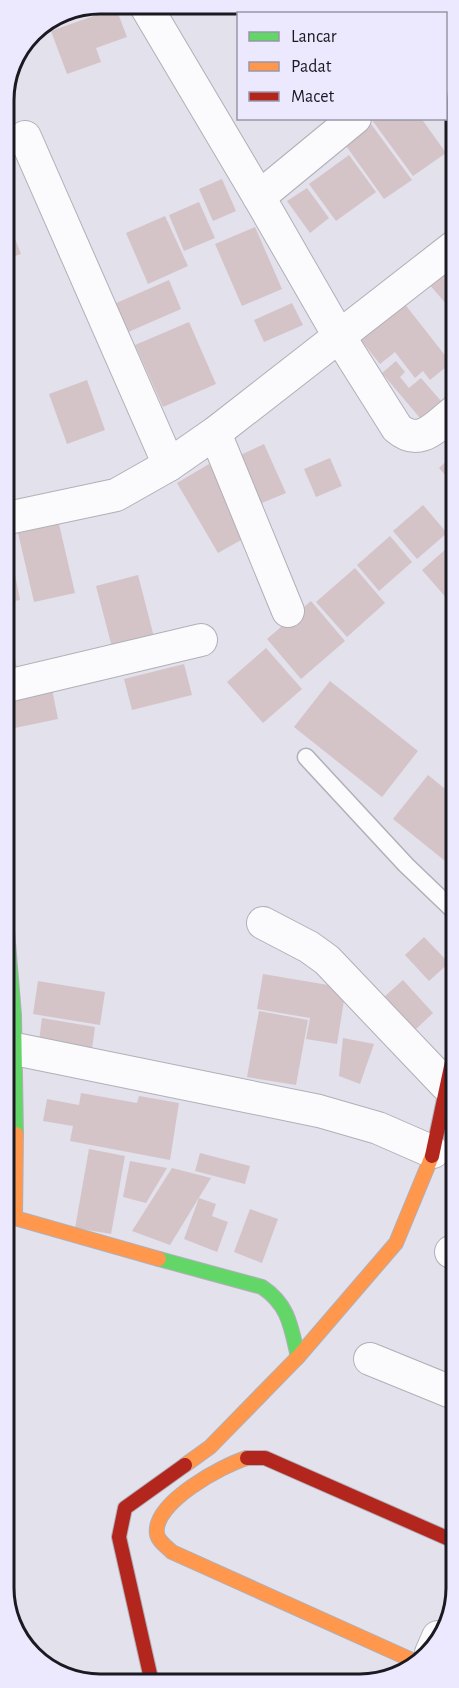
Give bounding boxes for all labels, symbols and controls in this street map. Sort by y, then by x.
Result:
legend [237,12,447,120]
text: Lancar [291,28,337,46]
text: Padat [291,58,332,76]
text: Macet [291,88,335,106]

